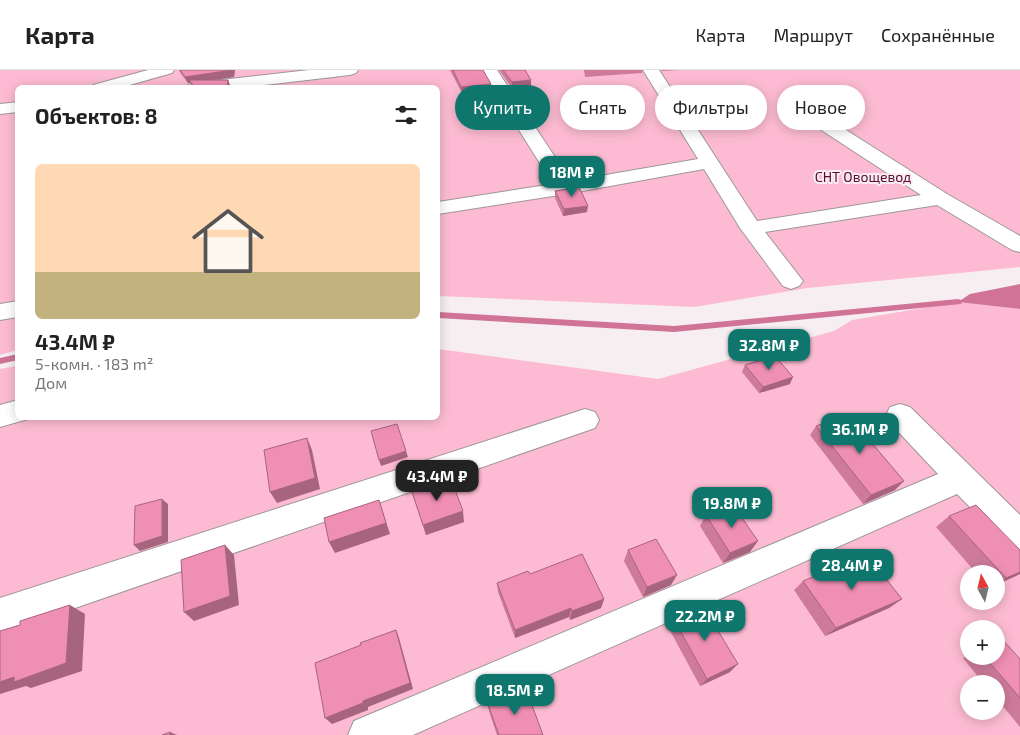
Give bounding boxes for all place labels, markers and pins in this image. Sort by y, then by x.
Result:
pin: 18M ₽ [537,156,607,198]
pin: 32.8M ₽ [723,328,815,371]
pin: 36.1M ₽ [814,412,906,455]
pin: 43.4M ₽ [391,460,483,502]
pin: 19.8M ₽ [686,486,778,529]
pin: 28.4M ₽ [806,548,898,591]
pin: 22.2M ₽ [659,600,751,642]
pin: 18.5M ₽ [469,674,561,716]

